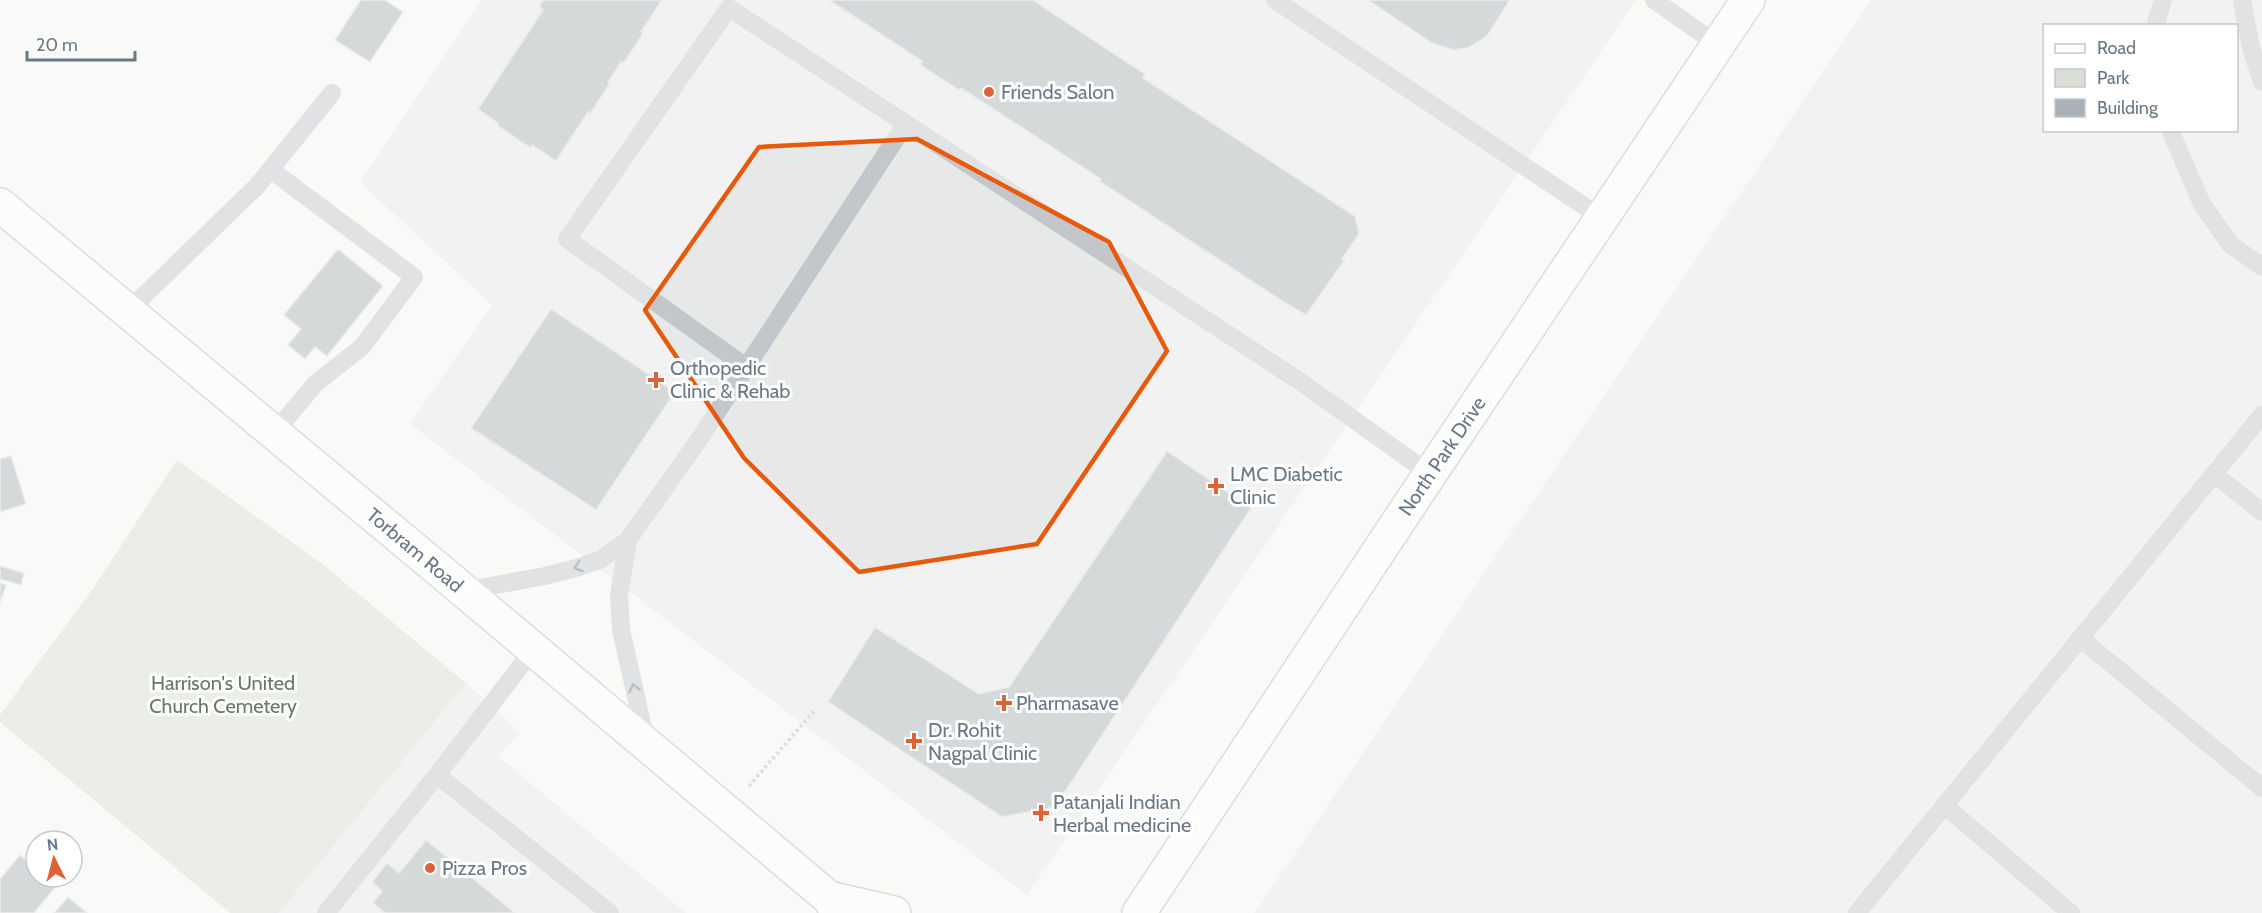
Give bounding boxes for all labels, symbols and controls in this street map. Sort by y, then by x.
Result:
scale bar [27,24,135,62]
legend [2043,24,2238,132]
text: 20 m [36,34,78,56]
text: Road [2097,37,2136,59]
text: Park [2097,67,2130,89]
place label: Friends Salon [1001,80,1115,104]
marker: Friends Salon [982,85,996,99]
text: Building [2097,97,2159,119]
place label: Orthopedic Clinic & Rehab [670,356,790,403]
marker: Orthopedic Clinic & Rehab [647,371,665,389]
street label: North Park Drive [1393,392,1491,520]
place label: LMC Diabetic Clinic [1230,462,1343,509]
marker: LMC Diabetic Clinic [1207,477,1225,495]
street label: Torbram Road [362,503,468,597]
one-way arrow [573,560,584,573]
park label: Harrison's United Church Cemetery [149,671,297,718]
one-way arrow [629,684,642,694]
place label: Pharmasave [1016,691,1119,715]
marker: Pharmasave [997,696,1011,710]
place label: Dr. Rohit Nagpal Clinic [928,718,1037,765]
marker: Dr. Rohit Nagpal Clinic [905,732,923,750]
place label: Patanjali Indian Herbal medicine [1053,790,1191,837]
marker: Patanjali Indian Herbal medicine [1034,806,1048,820]
north arrow [24,829,84,889]
text: N [46,835,59,855]
place label: Pizza Pros [442,856,527,880]
marker: Pizza Pros [423,861,437,875]

